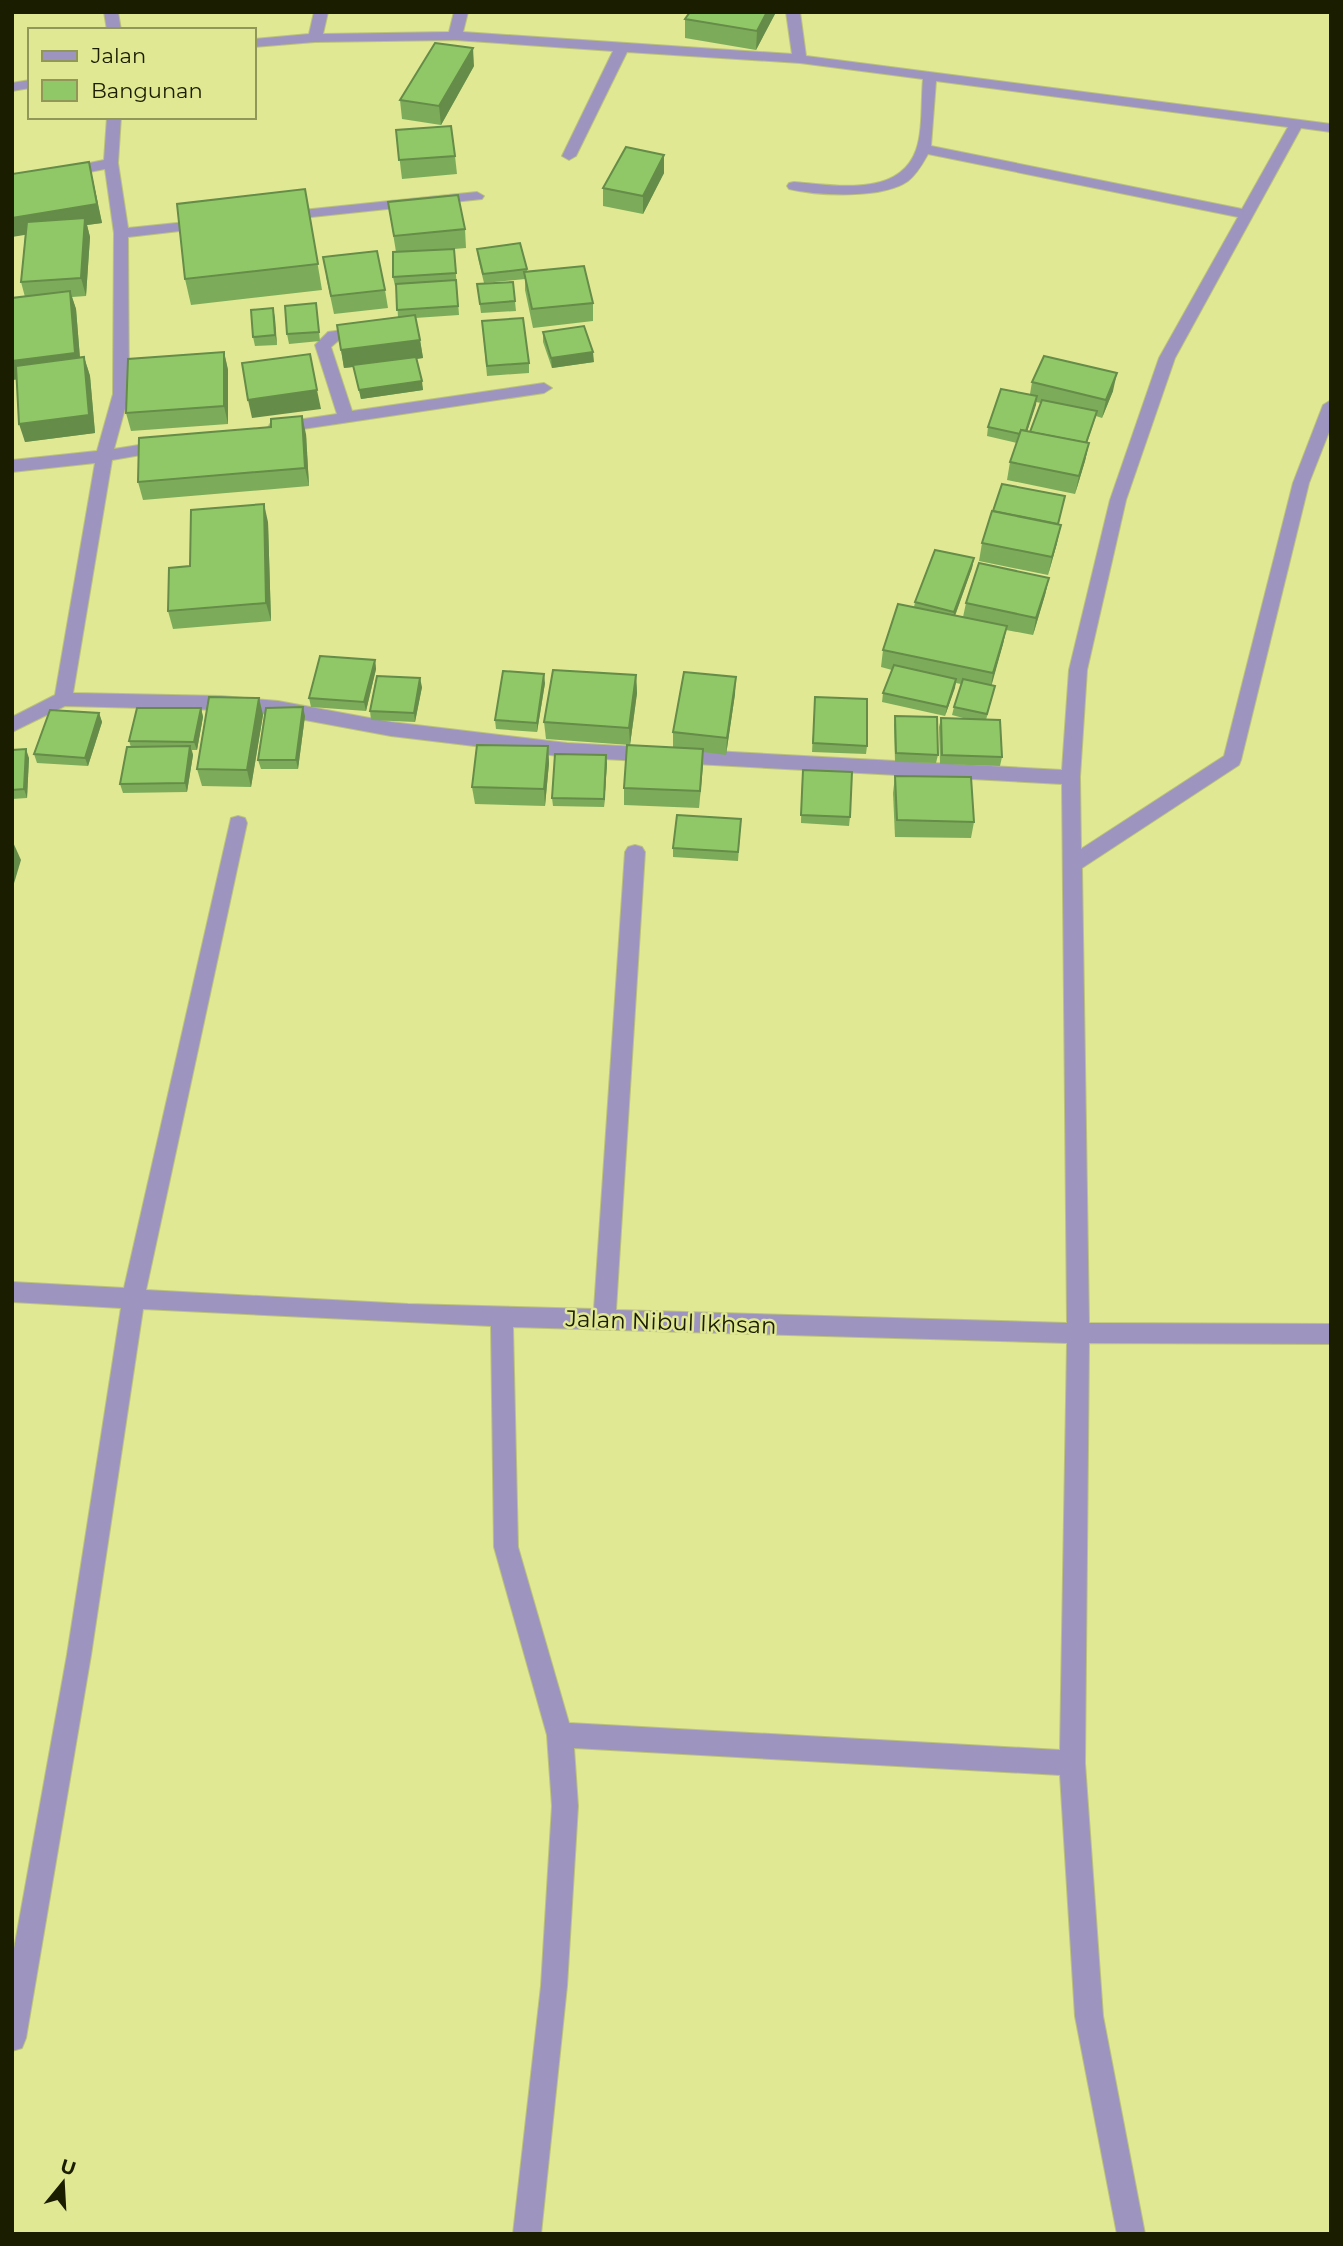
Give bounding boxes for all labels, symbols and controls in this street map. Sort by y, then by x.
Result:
legend [28,28,256,119]
text: Jalan [90,43,146,68]
text: Bangunan [91,78,203,103]
street label: Jalan Nibul Ikhsan [564,1304,777,1340]
north arrow [28,2148,98,2218]
text: U [57,2154,79,2181]

